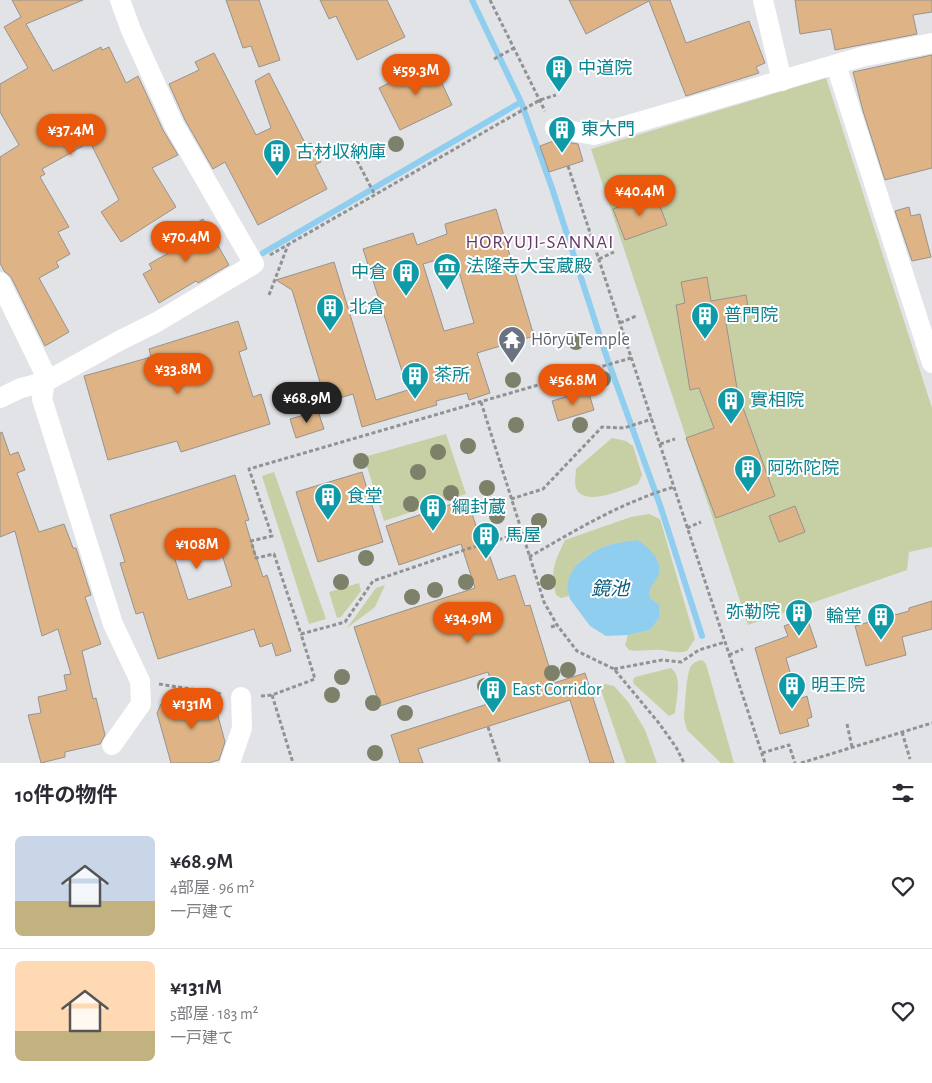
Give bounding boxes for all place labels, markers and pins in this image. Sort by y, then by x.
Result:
pin: ¥59.3M [375,54,457,96]
building icon: 中道院 [544,54,574,93]
place label: 中道院 [578,58,632,78]
pin: ¥37.4M [30,114,112,156]
building icon: 東大門 [547,115,577,154]
place label: 東大門 [581,120,635,139]
building icon: 古材収納庫 [262,138,292,177]
place label: 古材収納庫 [296,142,386,162]
pin: ¥40.4M [599,174,681,217]
pin: ¥70.4M [145,220,227,263]
museum icon: 法隆寺大宝蔵殿 [432,252,462,291]
place label: 法隆寺大宝蔵殿 [466,257,592,276]
building icon: 中倉 [391,258,421,297]
place label: 中倉 [351,263,387,282]
building icon: 北倉 [315,293,345,332]
place label: 北倉 [349,297,385,317]
building icon: 普門院 [690,301,720,340]
place label: 普門院 [724,305,778,325]
temple icon: Hōryū Temple [497,325,527,364]
place label: Hōryū Temple [531,331,630,349]
pin: ¥33.8M [137,352,219,395]
building icon: 茶所 [400,361,430,400]
pin: ¥56.8M [532,364,614,406]
place label: 茶所 [434,366,470,385]
pin: ¥68.9M [266,382,348,424]
building icon: 實相院 [716,386,746,425]
place label: 實相院 [750,391,804,410]
building icon: 阿弥陀院 [733,454,763,493]
place label: 阿弥陀院 [767,459,839,478]
building icon: 食堂 [313,482,343,521]
place label: 食堂 [347,487,383,506]
building icon: 綱封蔵 [418,493,448,532]
place label: 綱封蔵 [452,498,506,517]
building icon: 馬屋 [471,521,501,560]
place label: 馬屋 [505,527,541,545]
pin: ¥108M [162,528,232,570]
building icon: 弥勒院 [784,598,814,637]
pin: ¥34.9M [427,602,509,644]
place label: 弥勒院 [726,602,780,622]
building icon: 輪堂 [866,602,896,641]
place label: 輪堂 [826,606,862,626]
building icon: 明王院 [777,671,807,710]
building icon: East Corridor [478,675,508,714]
place label: 明王院 [811,676,865,695]
place label: East Corridor [512,681,602,699]
pin: ¥131M [157,688,227,730]

